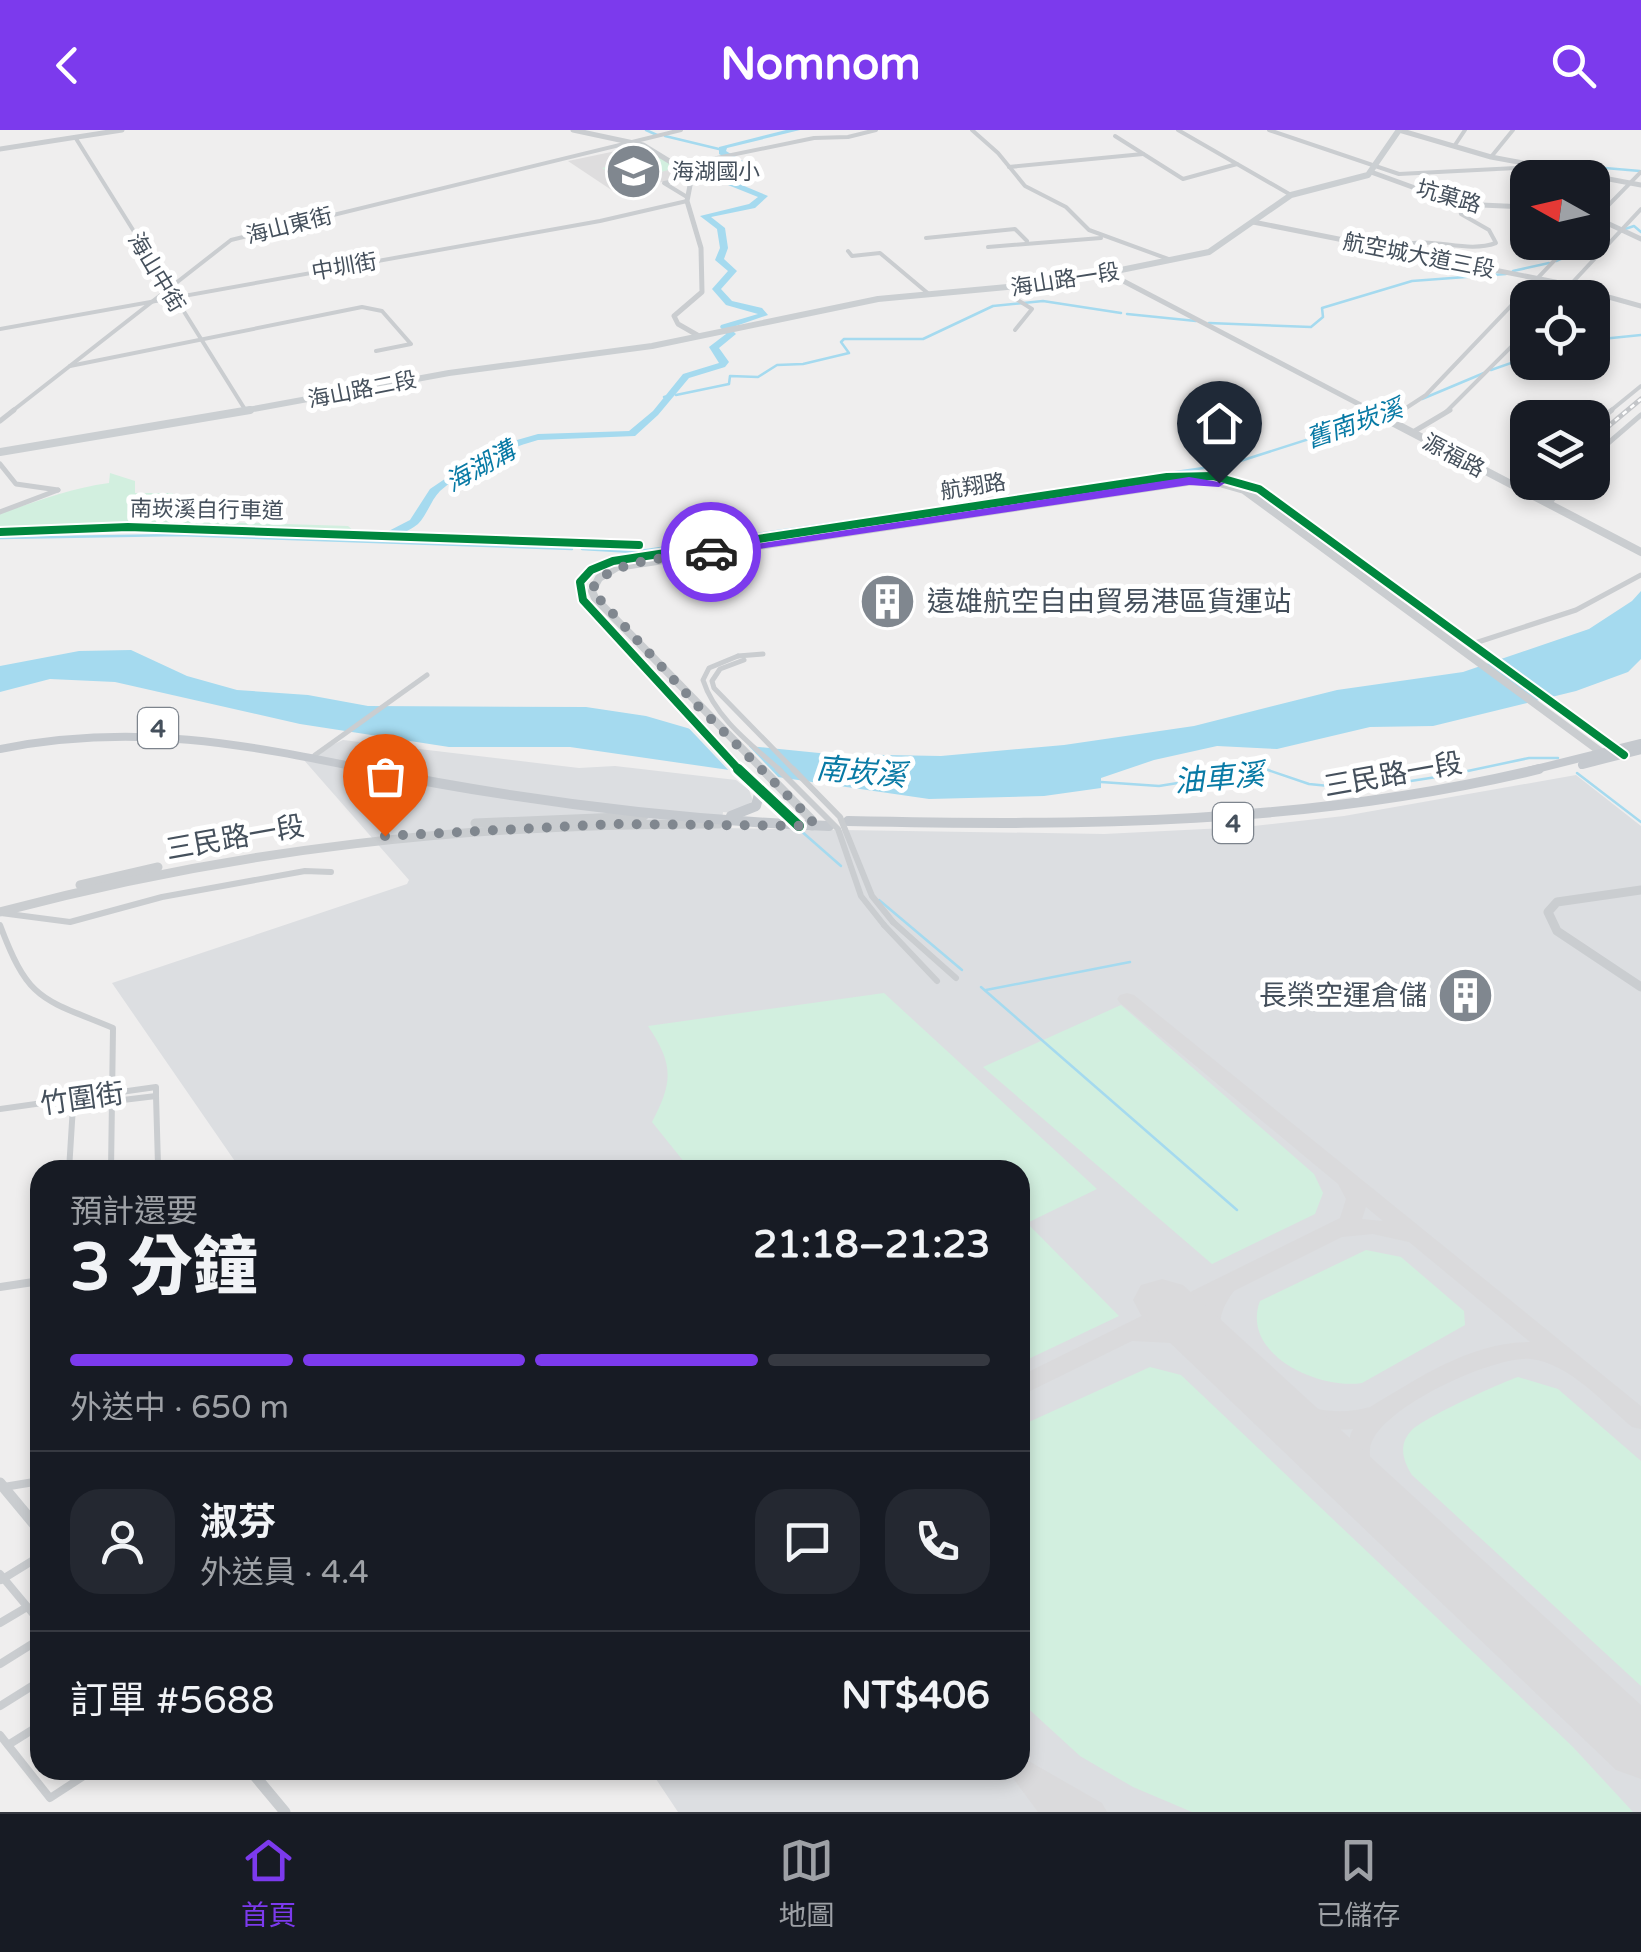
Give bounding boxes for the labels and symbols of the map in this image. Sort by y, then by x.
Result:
school or university icon: 海湖國小 [603,141,663,201]
place label: 海湖國小 [672,159,760,185]
north arrow [1510,160,1610,260]
street label: 坑菓路 [1413,175,1484,219]
street label: 海山東街 [243,203,335,249]
street label: 海山中街 [122,228,190,317]
street label: 航空城大道三段 [1341,229,1497,283]
street label: 中圳街 [309,248,379,286]
street label: 海山路一段 [1009,259,1122,301]
street label: 海山路二段 [306,367,419,413]
pin [1177,381,1262,484]
water label: 舊南崁溪 [1302,393,1409,454]
street label: 源福路 [1418,429,1489,483]
water label: 海湖溝 [440,434,523,498]
street label: 航翔路 [939,469,1008,505]
street label: 南崁溪自行車道 [130,496,284,524]
courier [661,502,761,602]
building icon: 遠雄航空自由貿易港區貨運站 [858,571,918,631]
place label: 遠雄航空自由貿易港區貨運站 [927,585,1291,619]
road number: 4 [138,708,178,748]
pin [343,734,428,837]
street label: 三民路一段 [1321,746,1465,804]
water label: 南崁溪 [815,750,911,795]
water label: 油車溪 [1173,756,1269,801]
road number: 4 [1213,803,1253,843]
street label: 三民路一段 [163,809,307,867]
building icon: 長榮空運倉儲 [1436,965,1496,1025]
place label: 長榮空運倉儲 [1259,979,1427,1013]
street label: 竹圍街 [38,1076,126,1122]

